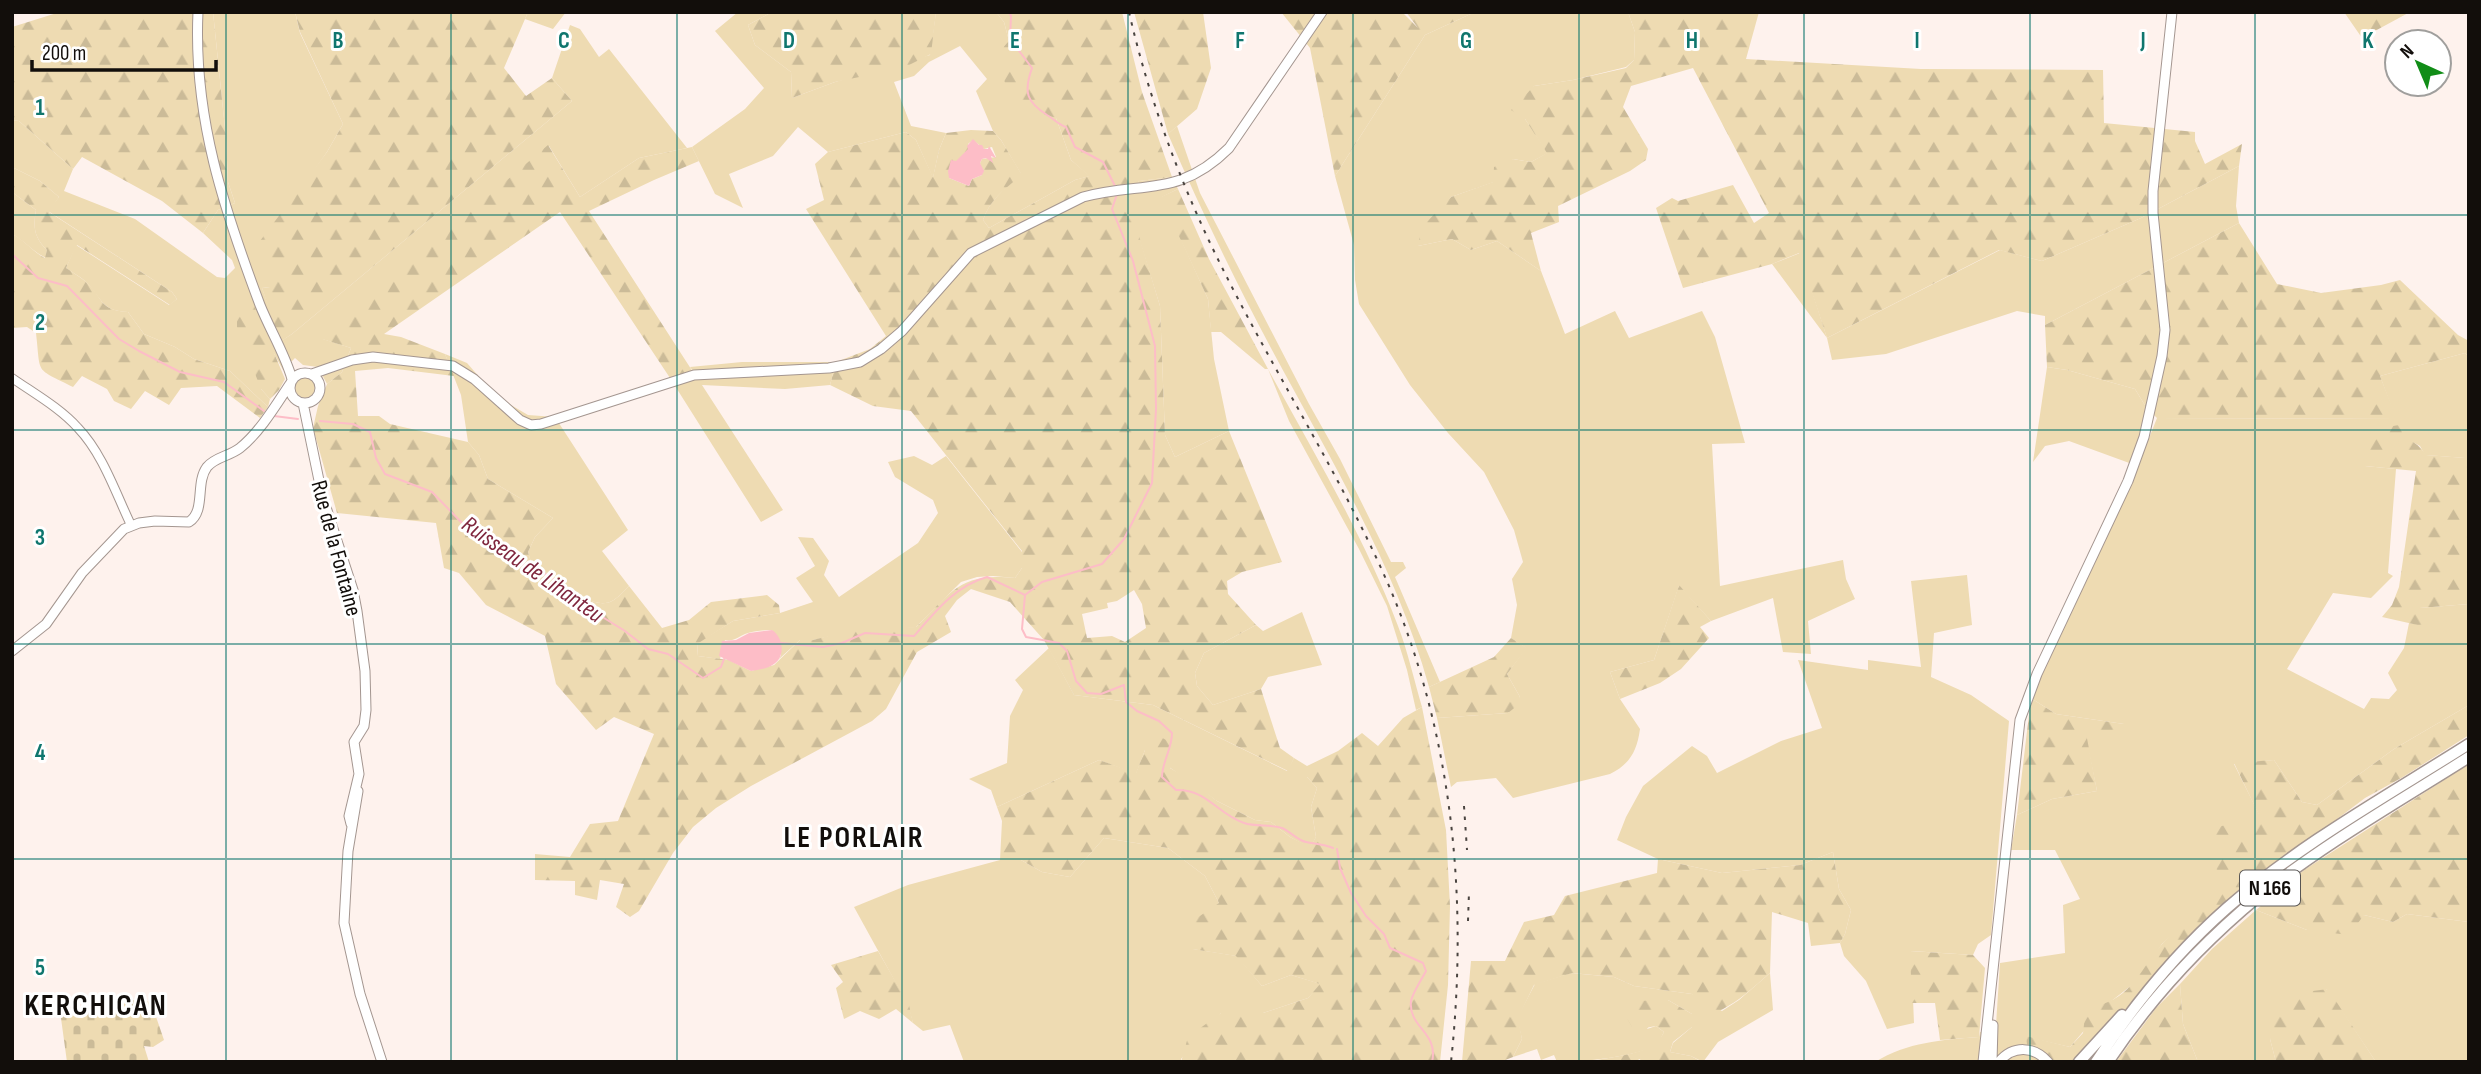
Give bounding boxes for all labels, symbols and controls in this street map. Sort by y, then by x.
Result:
text: B [333,27,344,55]
text: C [558,27,570,55]
text: D [783,27,795,55]
text: E [1010,27,1020,55]
text: F [1235,27,1245,55]
text: G [1460,27,1472,55]
text: H [1686,27,1698,55]
text: I [1914,27,1920,55]
text: J [2139,27,2146,55]
text: K [2362,27,2374,55]
scale bar [32,28,215,72]
north arrow [2383,28,2453,98]
text: N [2396,40,2419,64]
text: 200 m [42,41,86,66]
text: 1 [35,94,45,122]
text: 2 [35,309,45,337]
street label: Rue de la Fontaine [304,477,368,619]
water label: Ruisseau de Lihanteu [456,510,609,629]
text: 3 [35,524,45,552]
text: 4 [35,739,46,767]
district label: LE PORLAIR [783,820,925,856]
road number: N 166 [2240,870,2300,906]
text: 5 [35,954,45,982]
district label: KERCHICAN [24,988,168,1024]

